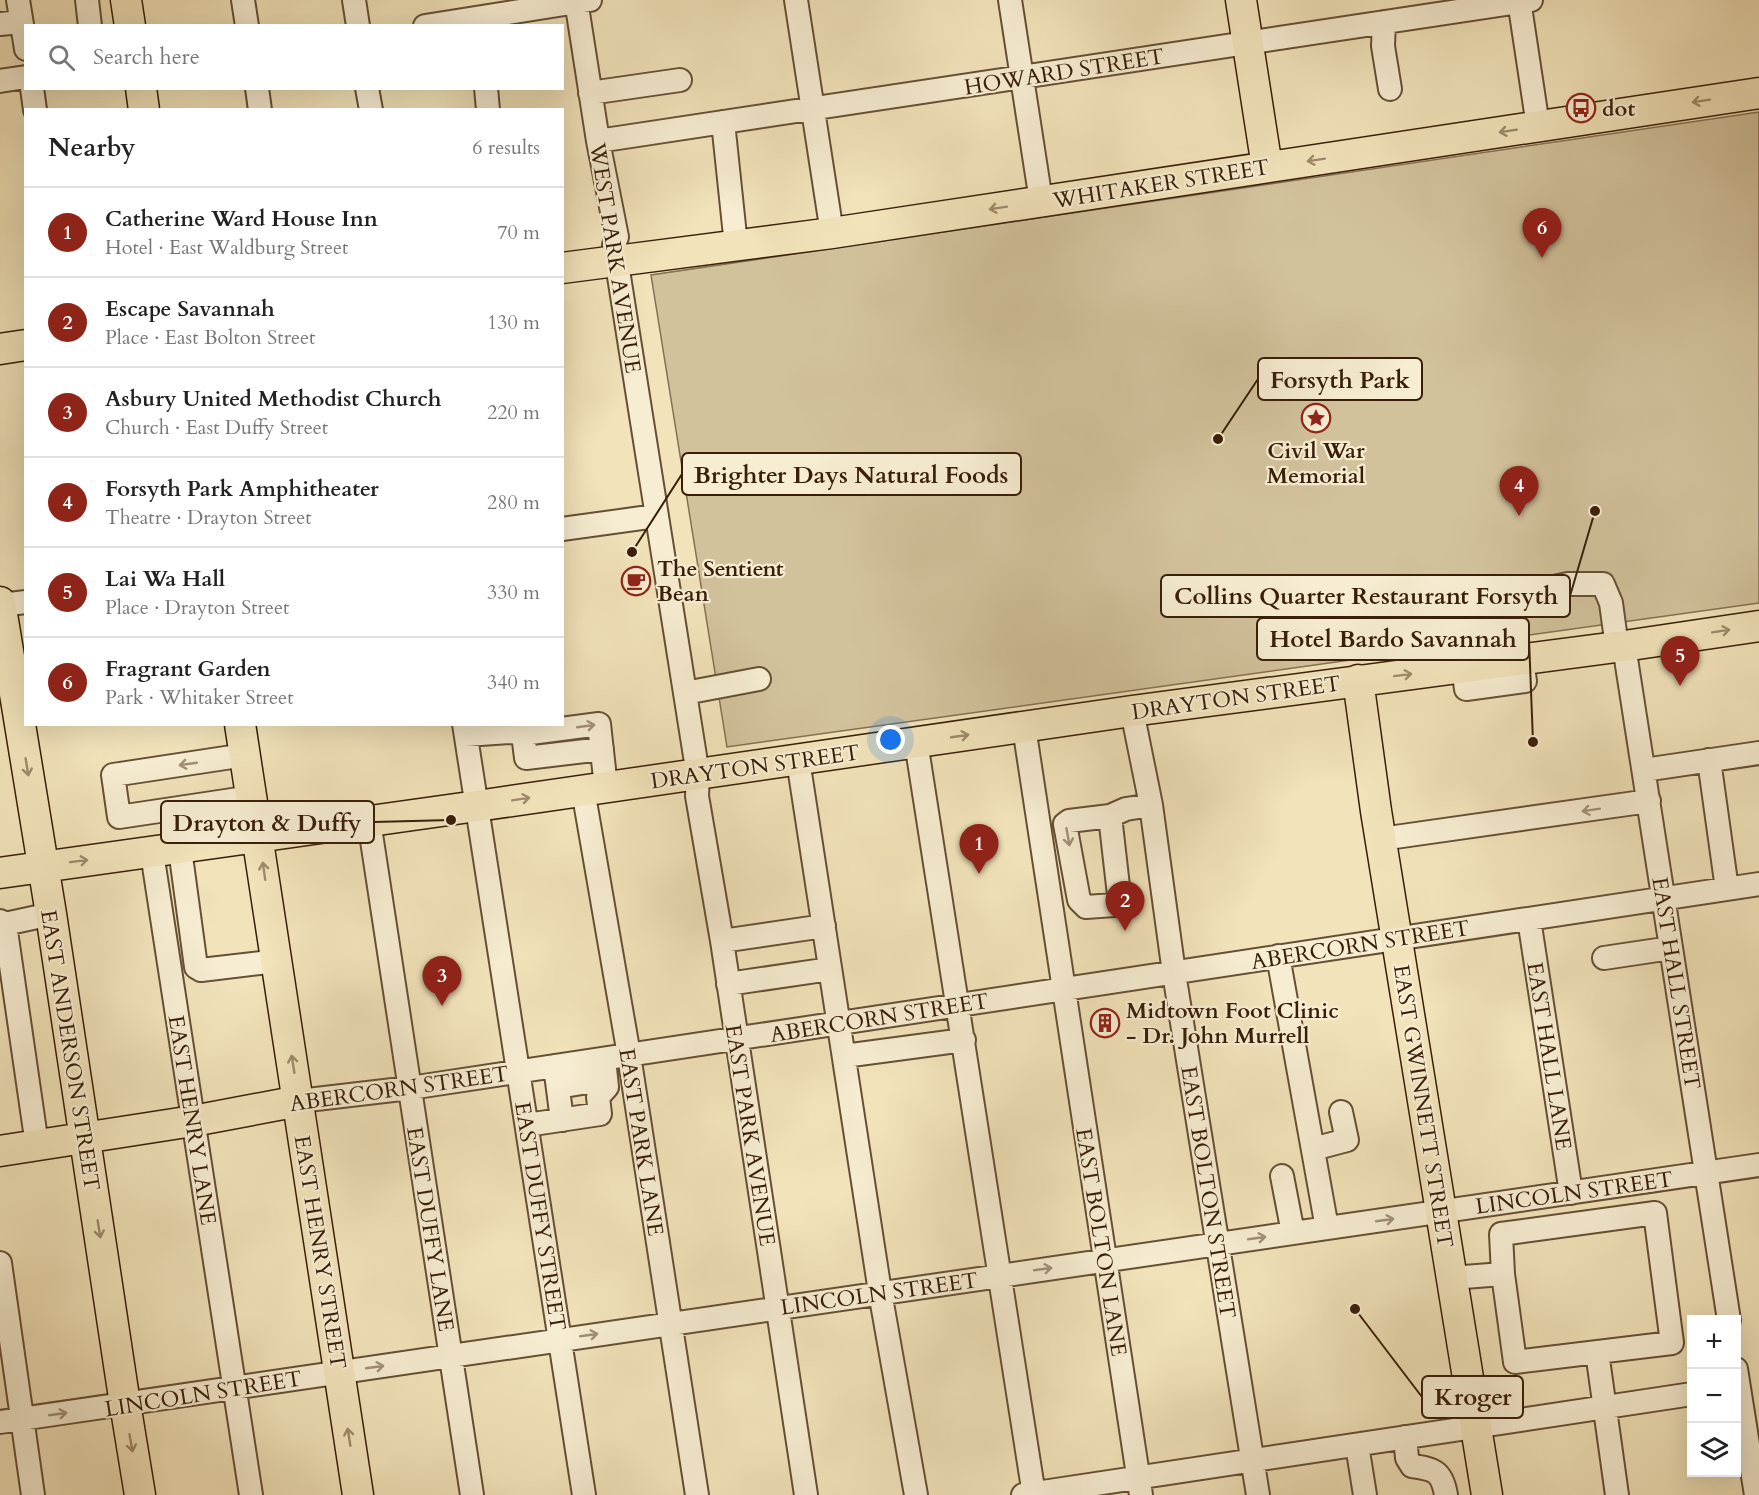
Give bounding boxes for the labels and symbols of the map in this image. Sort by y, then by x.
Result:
street label: HOWARD STREET [962,41,1166,103]
bus stop icon: dot [1565,92,1597,124]
place label: dot [1602,94,1635,124]
one-way arrow [1692,96,1712,107]
one-way arrow [1499,125,1519,136]
street label: WEST PARK AVENUE [582,140,648,375]
street label: WHITAKER STREET [1050,152,1272,216]
one-way arrow [1306,154,1326,165]
one-way arrow [989,202,1009,213]
pin: 6 [1522,208,1562,258]
callout: Forsyth Park [1258,358,1422,400]
text: Forsyth Park [1270,364,1410,397]
place icon: Civil War Memorial [1300,402,1332,434]
place label: Civil War Memorial [1267,436,1366,491]
callout: Brighter Days Natural Foods [682,453,1021,495]
text: Brighter Days Natural Foods [693,459,1009,492]
pin: 4 [1500,466,1538,516]
place label: The Sentient Bean [657,554,784,609]
cafe icon: The Sentient Bean [620,565,652,597]
callout: Collins Quarter Restaurant Forsyth [1161,575,1570,617]
text: Collins Quarter Restaurant Forsyth [1174,580,1558,613]
callout: Hotel Bardo Savannah [1257,618,1529,660]
text: Hotel Bardo Savannah [1269,623,1517,656]
one-way arrow [1711,626,1730,637]
pin: 5 [1660,636,1700,686]
street label: DRAYTON STREET [1130,668,1343,728]
one-way arrow [1393,669,1412,680]
one-way arrow [576,720,596,731]
your location [876,725,905,754]
one-way arrow [950,731,970,742]
street label: DRAYTON STREET [649,737,862,797]
one-way arrow [22,756,33,776]
one-way arrow [178,758,198,769]
one-way arrow [511,794,531,805]
callout: Drayton & Duffy [161,801,374,843]
one-way arrow [1581,804,1601,815]
text: Drayton & Duffy [173,807,362,840]
pin: 1 [960,824,998,874]
one-way arrow [1062,826,1073,846]
one-way arrow [68,855,88,866]
one-way arrow [258,861,269,881]
street label: EAST HALL STREET [1644,875,1708,1091]
pin: 2 [1106,882,1144,931]
street label: EAST ANDERSON STREET [33,908,107,1193]
street label: ABERCORN STREET [1249,913,1472,977]
pin: 3 [422,956,462,1006]
street label: EAST HALL LANE [1519,960,1579,1152]
street label: EAST GWINNETT STREET [1386,962,1460,1250]
street label: ABERCORN STREET [768,986,991,1050]
place label: Midtown Foot Clinic - Dr. John Murrell [1126,996,1339,1051]
building icon: Midtown Foot Clinic - Dr. John Murrell [1089,1007,1121,1039]
street label: EAST HENRY LANE [161,1013,223,1227]
street label: EAST PARK AVENUE [718,1022,782,1248]
street label: EAST PARK LANE [611,1046,671,1238]
one-way arrow [287,1054,298,1074]
street label: ABERCORN STREET [288,1059,511,1119]
street label: EAST BOLTON STREET [1173,1064,1243,1320]
street label: EAST DUFFY STREET [507,1100,573,1333]
street label: EAST DUFFY LANE [399,1125,461,1334]
street label: EAST BOLTON LANE [1068,1126,1134,1358]
street label: EAST HENRY STREET [287,1133,353,1371]
street label: LINCOLN STREET [1473,1164,1675,1222]
one-way arrow [1375,1214,1395,1225]
one-way arrow [93,1219,104,1239]
one-way arrow [1247,1232,1266,1243]
one-way arrow [1033,1264,1053,1275]
street label: LINCOLN STREET [778,1265,980,1323]
one-way arrow [579,1330,599,1341]
one-way arrow [365,1361,385,1372]
street label: LINCOLN STREET [102,1364,304,1424]
callout: Kroger [1422,1376,1523,1418]
text: Kroger [1434,1381,1512,1414]
one-way arrow [48,1409,67,1420]
one-way arrow [344,1428,355,1448]
one-way arrow [126,1432,137,1452]

